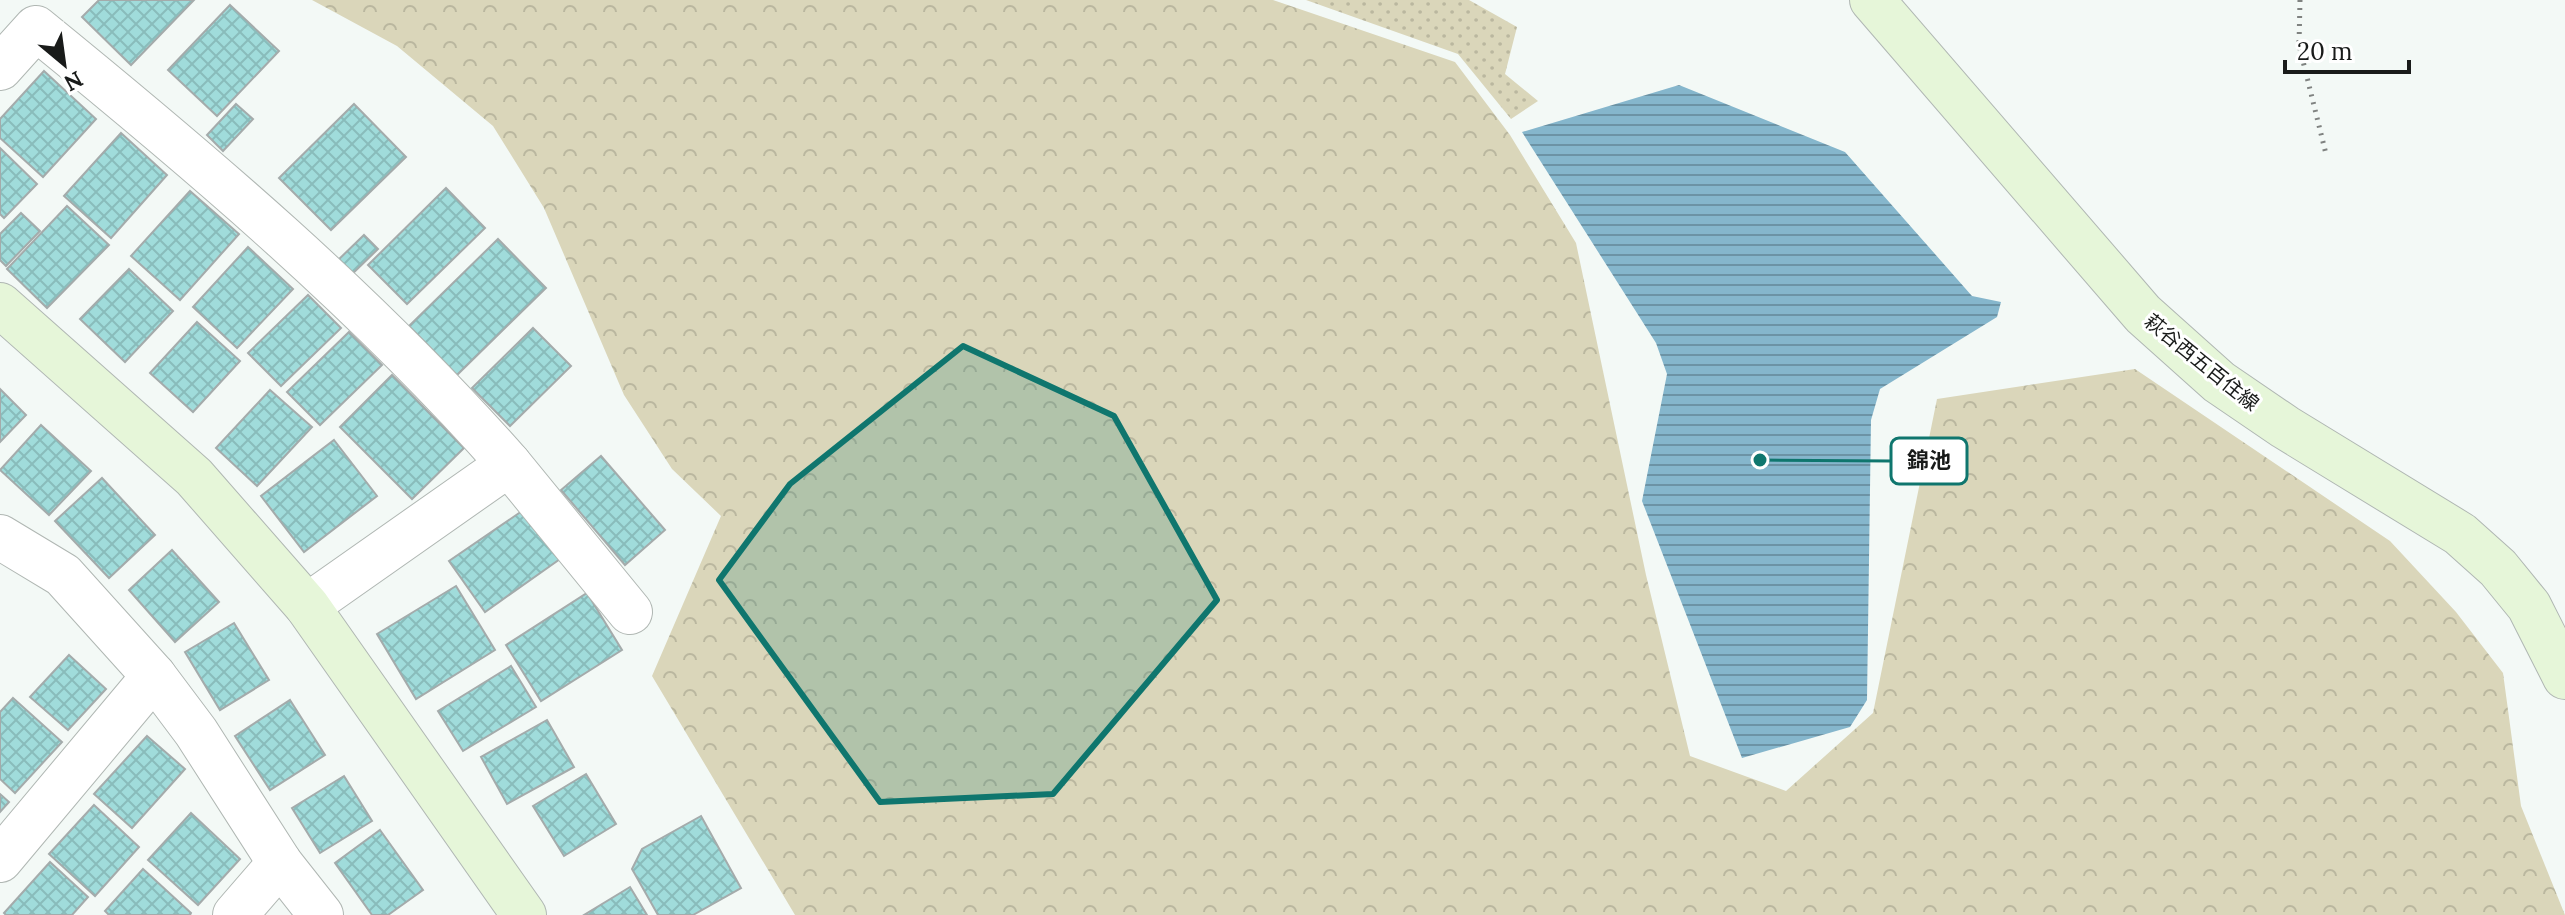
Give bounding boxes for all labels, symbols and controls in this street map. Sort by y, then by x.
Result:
north arrow [24,24,104,104]
scale bar [2285,24,2409,74]
text: 20 m [2297,36,2353,67]
text: N [59,65,88,98]
street label: 萩谷西五百住線 [2140,308,2264,416]
callout: 錦池 [1891,438,1967,484]
text: 錦池 [1907,446,1951,474]

